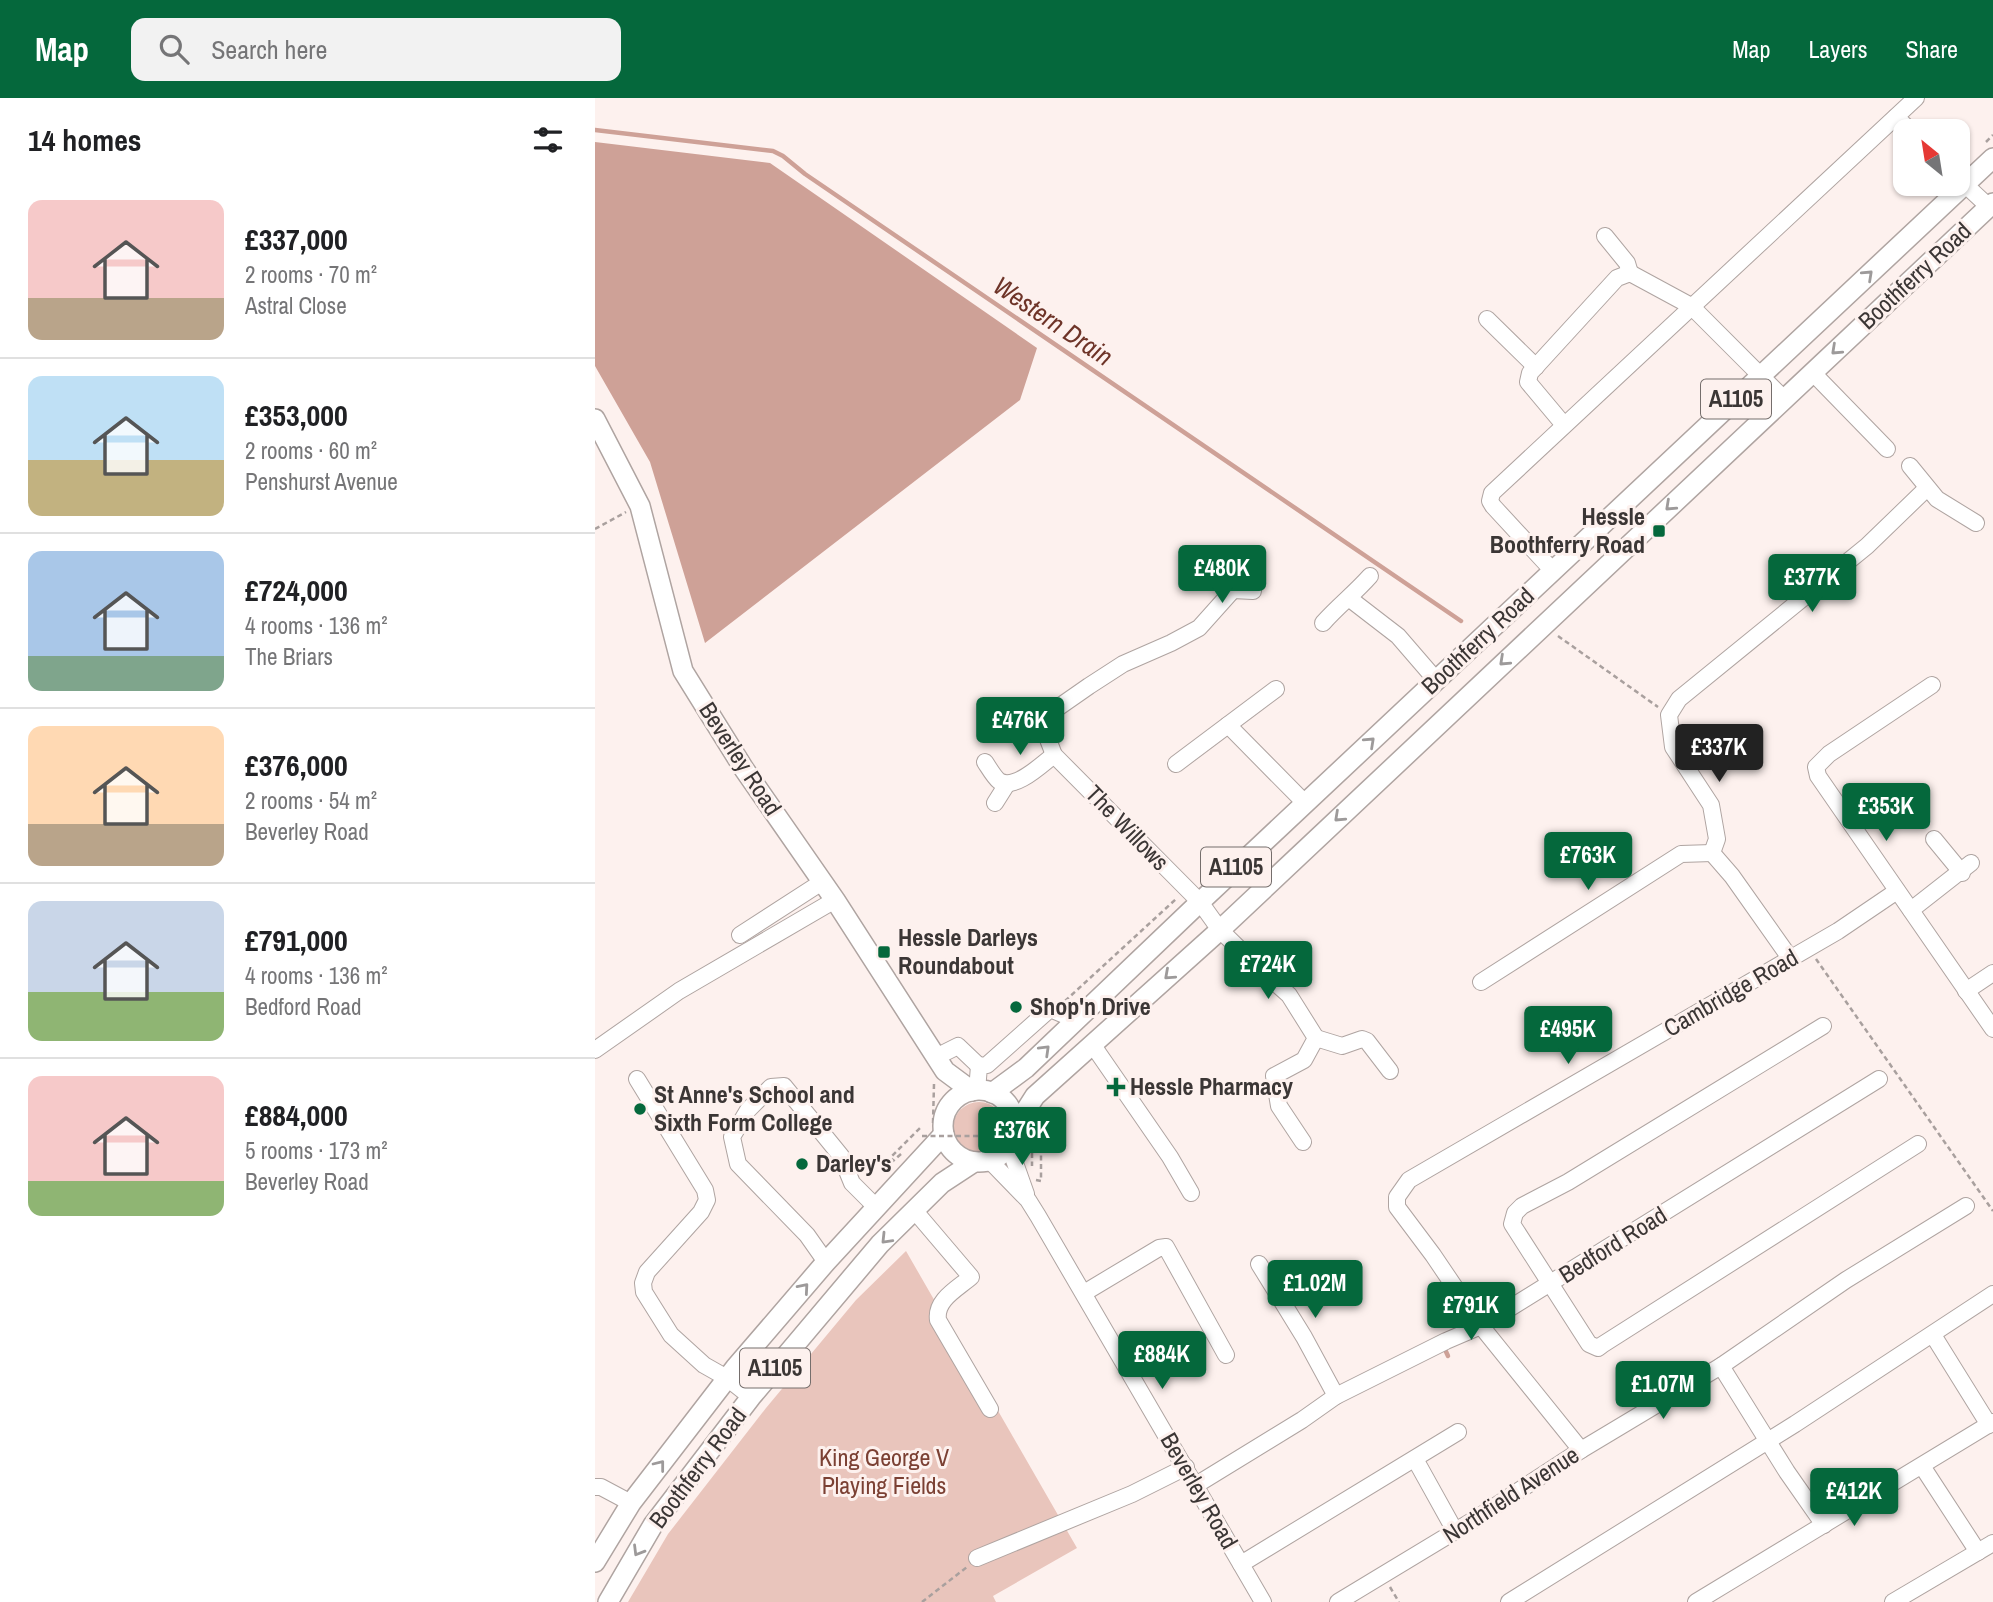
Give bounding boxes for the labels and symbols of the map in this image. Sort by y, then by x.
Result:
north arrow [1893,119,1971,196]
street label: Boothferry Road [1851,215,1978,336]
water label: Western Drain [987,268,1120,373]
one-way arrow [1860,271,1873,283]
one-way arrow [1831,341,1844,354]
road number: A1105 [1701,380,1771,418]
one-way arrow [1665,497,1678,510]
place label: Hessle Boothferry Road [1490,500,1645,560]
marker: Hessle Boothferry Road [1651,523,1667,539]
pin: £480K [1173,546,1271,605]
pin: £377K [1763,554,1861,614]
street label: Boothferry Road [1414,580,1541,701]
one-way arrow [1499,653,1512,665]
street label: Beverley Road [692,696,789,821]
pin: £476K [971,698,1069,757]
pin: £337K [1670,724,1768,784]
one-way arrow [1362,737,1375,750]
street label: The Willows [1079,778,1176,877]
pin: £353K [1837,784,1935,843]
one-way arrow [1334,809,1347,822]
pin: £763K [1539,832,1637,892]
road number: A1105 [1201,848,1271,887]
place label: Hessle Darleys Roundabout [898,921,1038,981]
street label: Cambridge Road [1658,941,1803,1043]
pin: £724K [1219,942,1317,1001]
marker: Hessle Darleys Roundabout [876,944,892,960]
one-way arrow [1164,967,1177,979]
place label: Shop'n Drive [1030,990,1151,1022]
marker: Shop'n Drive [1008,999,1024,1015]
pin: £495K [1519,1006,1617,1066]
one-way arrow [1037,1045,1050,1058]
place label: Hessle Pharmacy [1130,1070,1293,1102]
place label: St Anne's School and Sixth Form College [654,1078,855,1138]
marker: Hessle Pharmacy [1108,1079,1124,1095]
marker: St Anne's School and Sixth Form College [632,1101,648,1117]
pin: £376K [973,1108,1071,1167]
place label: Darley's [816,1147,892,1179]
marker: Darley's [794,1156,810,1172]
street label: Bedford Road [1552,1198,1672,1290]
one-way arrow [882,1230,895,1243]
pin: £1.02M [1258,1260,1372,1320]
pin: £791K [1422,1282,1520,1342]
one-way arrow [796,1283,808,1296]
pin: £884K [1113,1332,1211,1391]
road number: A1105 [740,1348,810,1387]
pin: £1.07M [1606,1362,1720,1421]
street label: Boothferry Road [641,1401,753,1534]
street label: Beverley Road [1154,1427,1246,1554]
street label: Northfield Avenue [1436,1438,1585,1550]
park label: King George V Playing Fields [819,1441,949,1501]
one-way arrow [652,1460,665,1472]
pin: £412K [1805,1468,1903,1528]
one-way arrow [633,1543,646,1556]

